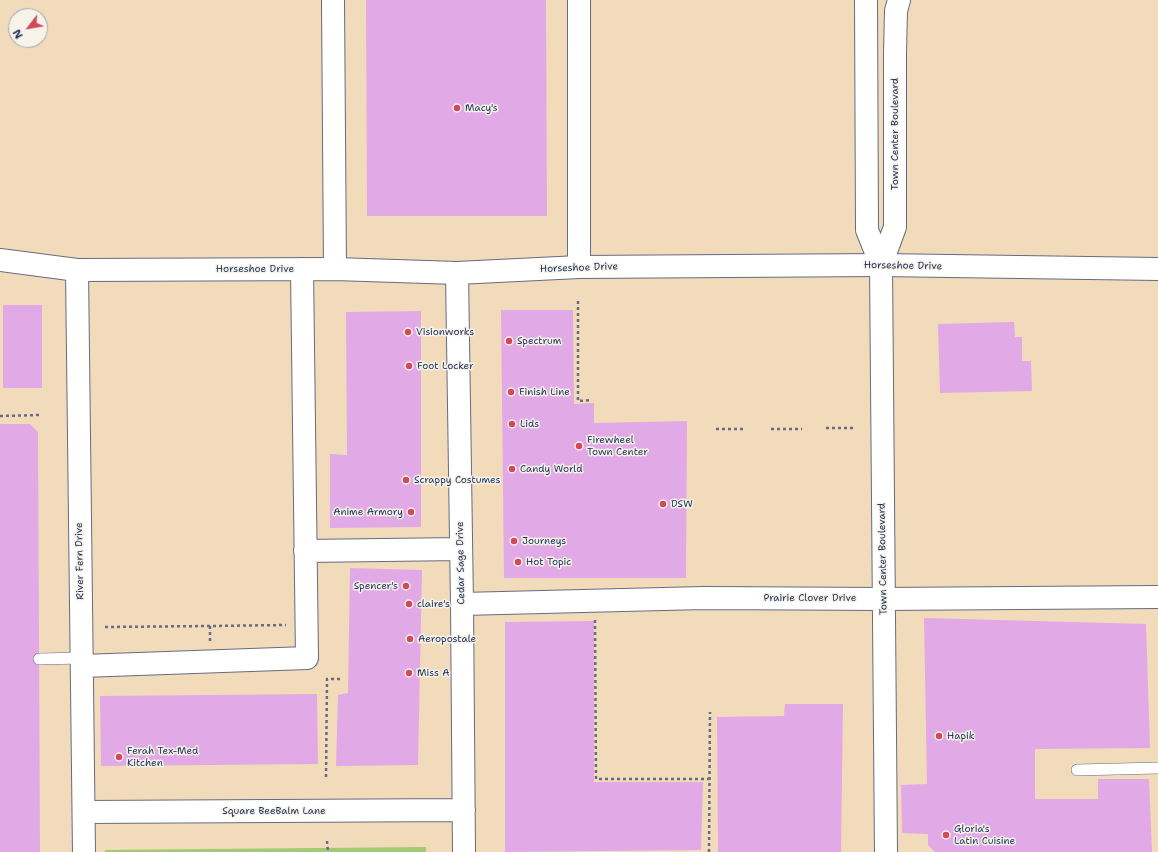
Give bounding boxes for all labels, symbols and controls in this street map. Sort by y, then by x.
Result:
north arrow [8,8,48,48]
text: N [9,26,27,42]
street label: Town Center Boulevard [889,78,901,190]
place label: Macy's [465,102,498,114]
marker: Macy's [452,103,462,113]
street label: Horseshoe Drive [864,259,942,273]
street label: Horseshoe Drive [540,261,618,275]
street label: Horseshoe Drive [216,263,294,275]
place label: Visionworks [416,326,474,338]
marker: Visionworks [403,327,413,337]
place label: Spectrum [517,335,561,347]
marker: Spectrum [504,336,514,346]
place label: Foot Locker [417,360,474,372]
marker: Foot Locker [404,361,414,371]
place label: Finish Line [519,386,570,398]
marker: Finish Line [506,387,516,397]
place label: Lids [520,418,539,430]
marker: Lids [507,419,517,429]
place label: Firewheel Town Center [587,434,648,458]
marker: Firewheel Town Center [574,441,584,451]
place label: Candy World [520,463,583,475]
marker: Candy World [507,464,517,474]
place label: Scrappy Costumes [414,474,500,486]
marker: Scrappy Costumes [401,475,411,485]
place label: DSW [671,498,693,510]
marker: DSW [658,499,668,509]
street label: Town Center Boulevard [876,503,890,615]
place label: Anime Armory [333,506,403,518]
marker: Anime Armory [406,507,416,517]
street label: Cedar Sage Drive [454,521,468,605]
street label: River Fern Drive [73,522,87,600]
place label: Journeys [522,535,566,547]
marker: Journeys [509,536,519,546]
place label: Hot Topic [526,556,571,568]
marker: Hot Topic [513,557,523,567]
place label: Spencer's [354,580,398,592]
marker: Spencer's [401,581,411,591]
street label: Prairie Clover Drive [764,592,856,604]
place label: claire's [417,598,450,610]
marker: claire's [404,599,414,609]
place label: Aeropostale [418,633,476,645]
marker: Aeropostale [405,634,415,644]
place label: Miss A [417,667,450,679]
marker: Miss A [404,668,414,678]
place label: Hapik [947,730,974,742]
marker: Hapik [934,731,944,741]
place label: Ferah Tex-Med Kitchen [127,745,198,768]
marker: Ferah Tex-Med Kitchen [114,752,124,762]
street label: Square BeeBalm Lane [222,805,326,817]
place label: Gloria's Latin Cuisine [954,823,1015,846]
marker: Gloria's Latin Cuisine [941,830,951,840]

